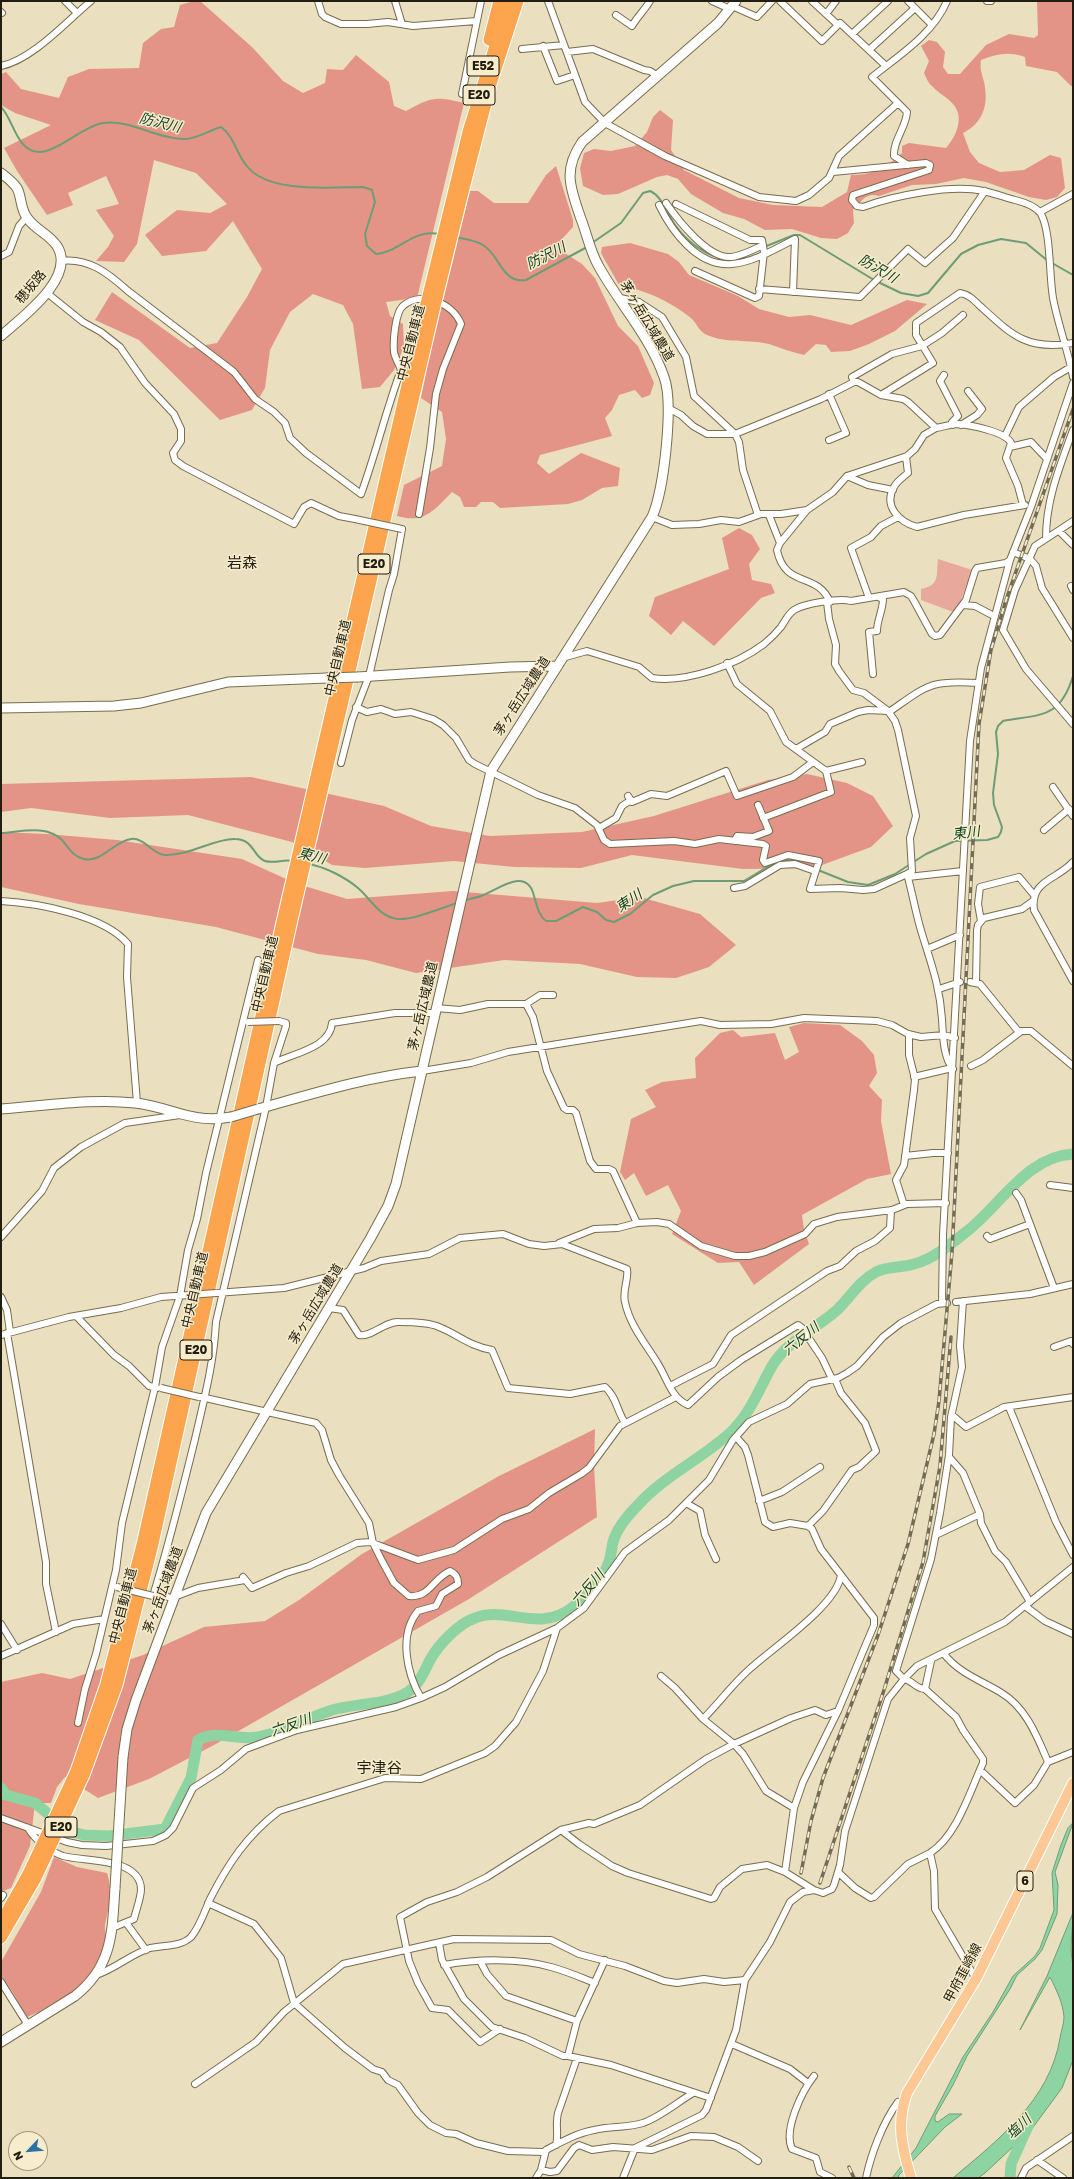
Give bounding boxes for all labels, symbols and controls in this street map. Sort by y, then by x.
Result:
road number: E52 [467,56,499,76]
road number: E20 [463,85,495,105]
water label: 防沢川 [138,110,182,136]
water label: 防沢川 [523,239,569,273]
water label: 防沢川 [856,251,900,287]
street label: 穂坂路 [12,267,50,307]
street label: 茅ヶ岳広域農道 [617,278,677,364]
street label: 中央自動車道 [394,303,428,383]
district label: 岩森 [227,554,257,572]
road number: E20 [358,554,390,574]
street label: 中央自動車道 [322,618,354,698]
street label: 茅ヶ岳広域農道 [491,654,553,738]
water label: 東川 [951,823,981,843]
water label: 東川 [296,844,328,868]
water label: 東川 [613,886,645,916]
street label: 中央自動車道 [249,934,281,1014]
street label: 茅ヶ岳広域農道 [405,960,441,1052]
street label: 中央自動車道 [179,1250,211,1330]
street label: 茅ヶ岳広域農道 [286,1261,346,1347]
water label: 六反川 [779,1319,823,1359]
road number: E20 [180,1340,212,1360]
street label: 茅ヶ岳広域農道 [140,1545,186,1635]
street label: 中央自動車道 [106,1566,140,1646]
water label: 六反川 [568,1567,608,1609]
water label: 六反川 [268,1710,314,1740]
district label: 宇津谷 [357,1759,401,1777]
road number: E20 [45,1817,77,1837]
road number: 6 [1017,1871,1033,1891]
street label: 甲府韮崎線 [941,1941,985,2005]
water label: 塩川 [1003,2111,1035,2143]
north arrow [8,2131,48,2171]
text: N [10,2149,25,2163]

